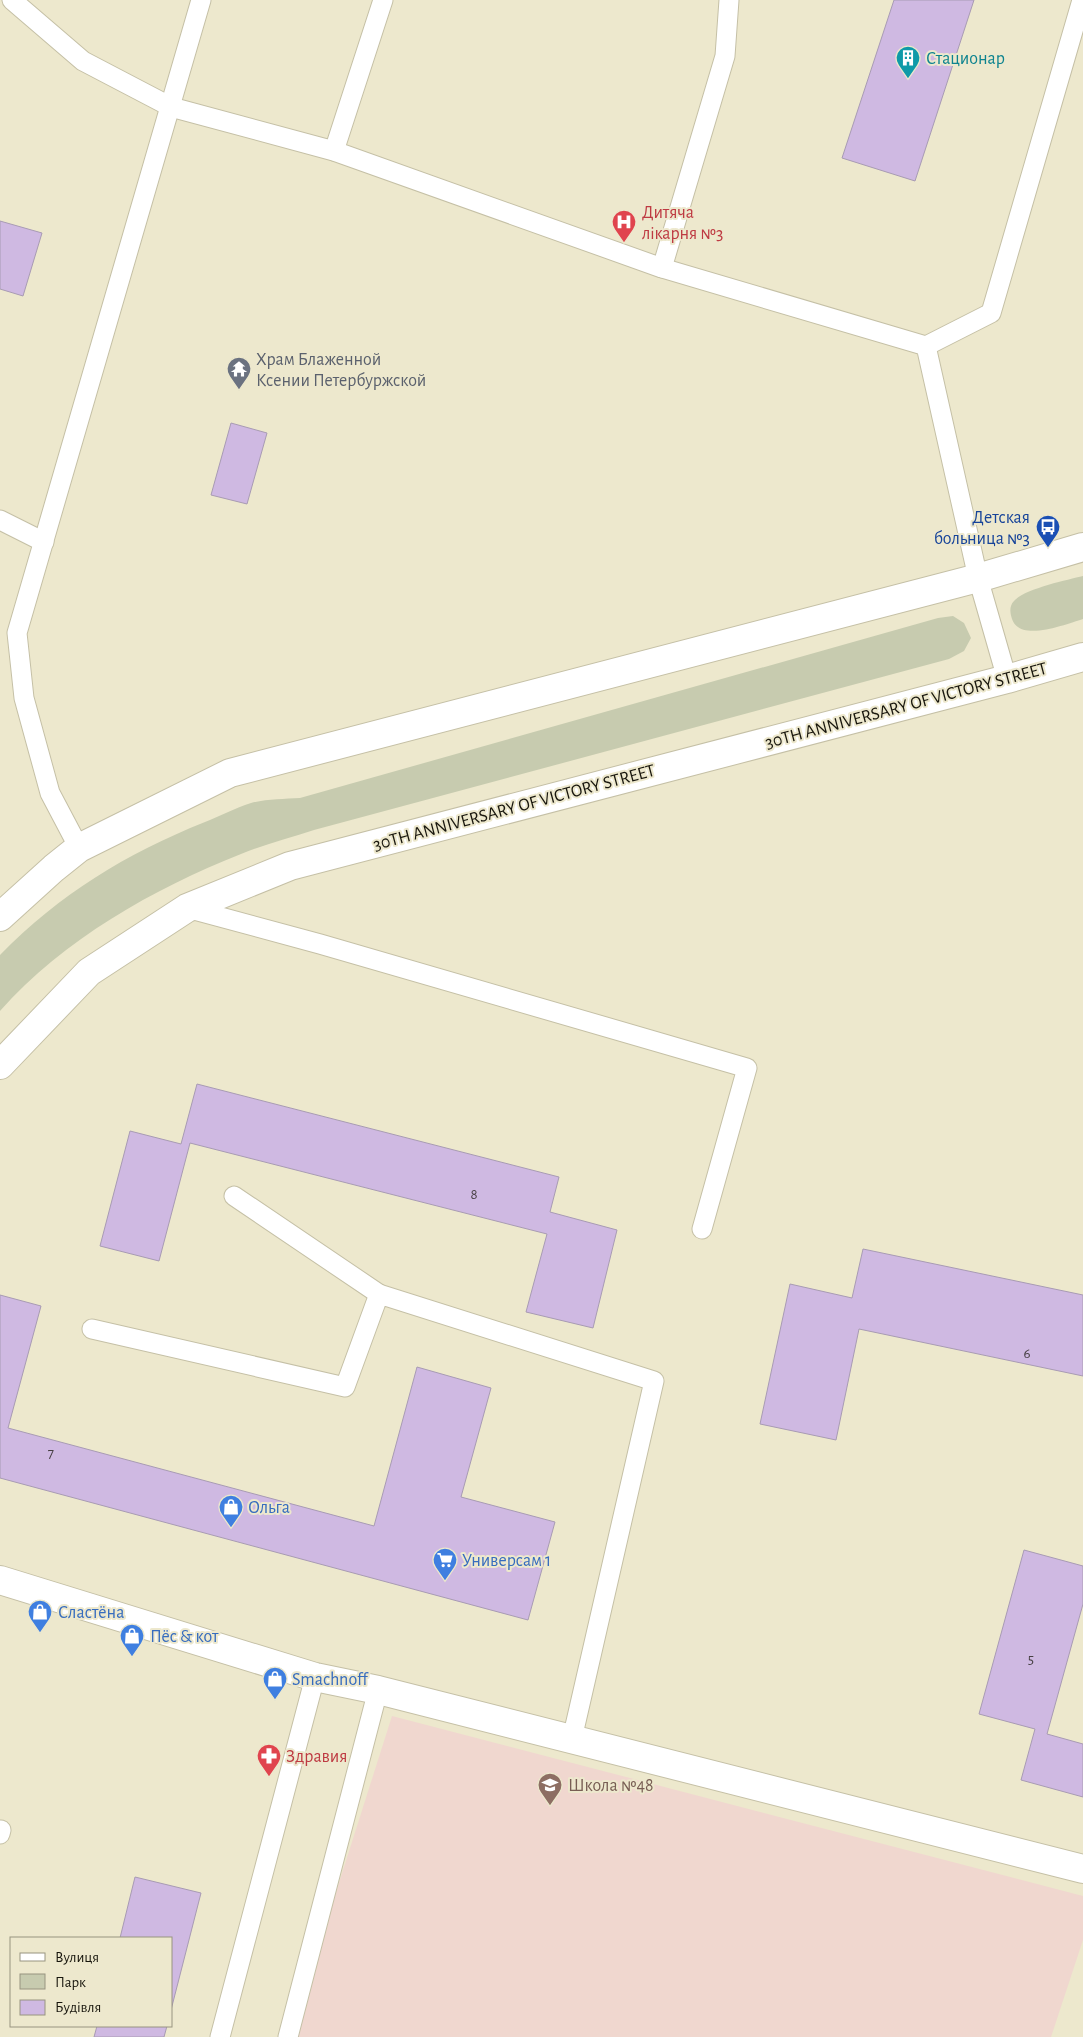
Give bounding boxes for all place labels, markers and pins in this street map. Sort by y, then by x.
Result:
building icon: Стационар [895,45,921,79]
place label: Стационар [926,50,1005,68]
place label: Дитяча лікарня №3 [642,204,723,243]
hospital icon: Дитяча лікарня №3 [611,209,637,243]
place label: Храм Блаженной Ксении Петербуржской [256,351,426,390]
temple icon: Храм Блаженной Ксении Петербуржской [226,356,252,390]
place label: Детская больница №3 [934,509,1030,548]
bus stop icon: Детская больница №3 [1035,514,1061,548]
shop icon: Ольга [218,1494,244,1528]
place label: Ольга [248,1499,290,1517]
supermarket icon: Универсам 1 [432,1547,458,1581]
place label: Универсам 1 [462,1552,551,1570]
shop icon: Сластёна [27,1599,53,1633]
place label: Сластёна [58,1604,124,1622]
shop icon: Пёс & кот [119,1623,145,1657]
place label: Пёс & кот [150,1628,219,1646]
shop icon: Smachnoff [262,1666,288,1700]
place label: Smachnoff [292,1671,369,1689]
pharmacy icon: Здравия [256,1743,282,1777]
place label: Здравия [286,1748,347,1766]
school or university icon: Школа №48 [537,1772,563,1806]
place label: Школа №48 [568,1777,654,1795]

